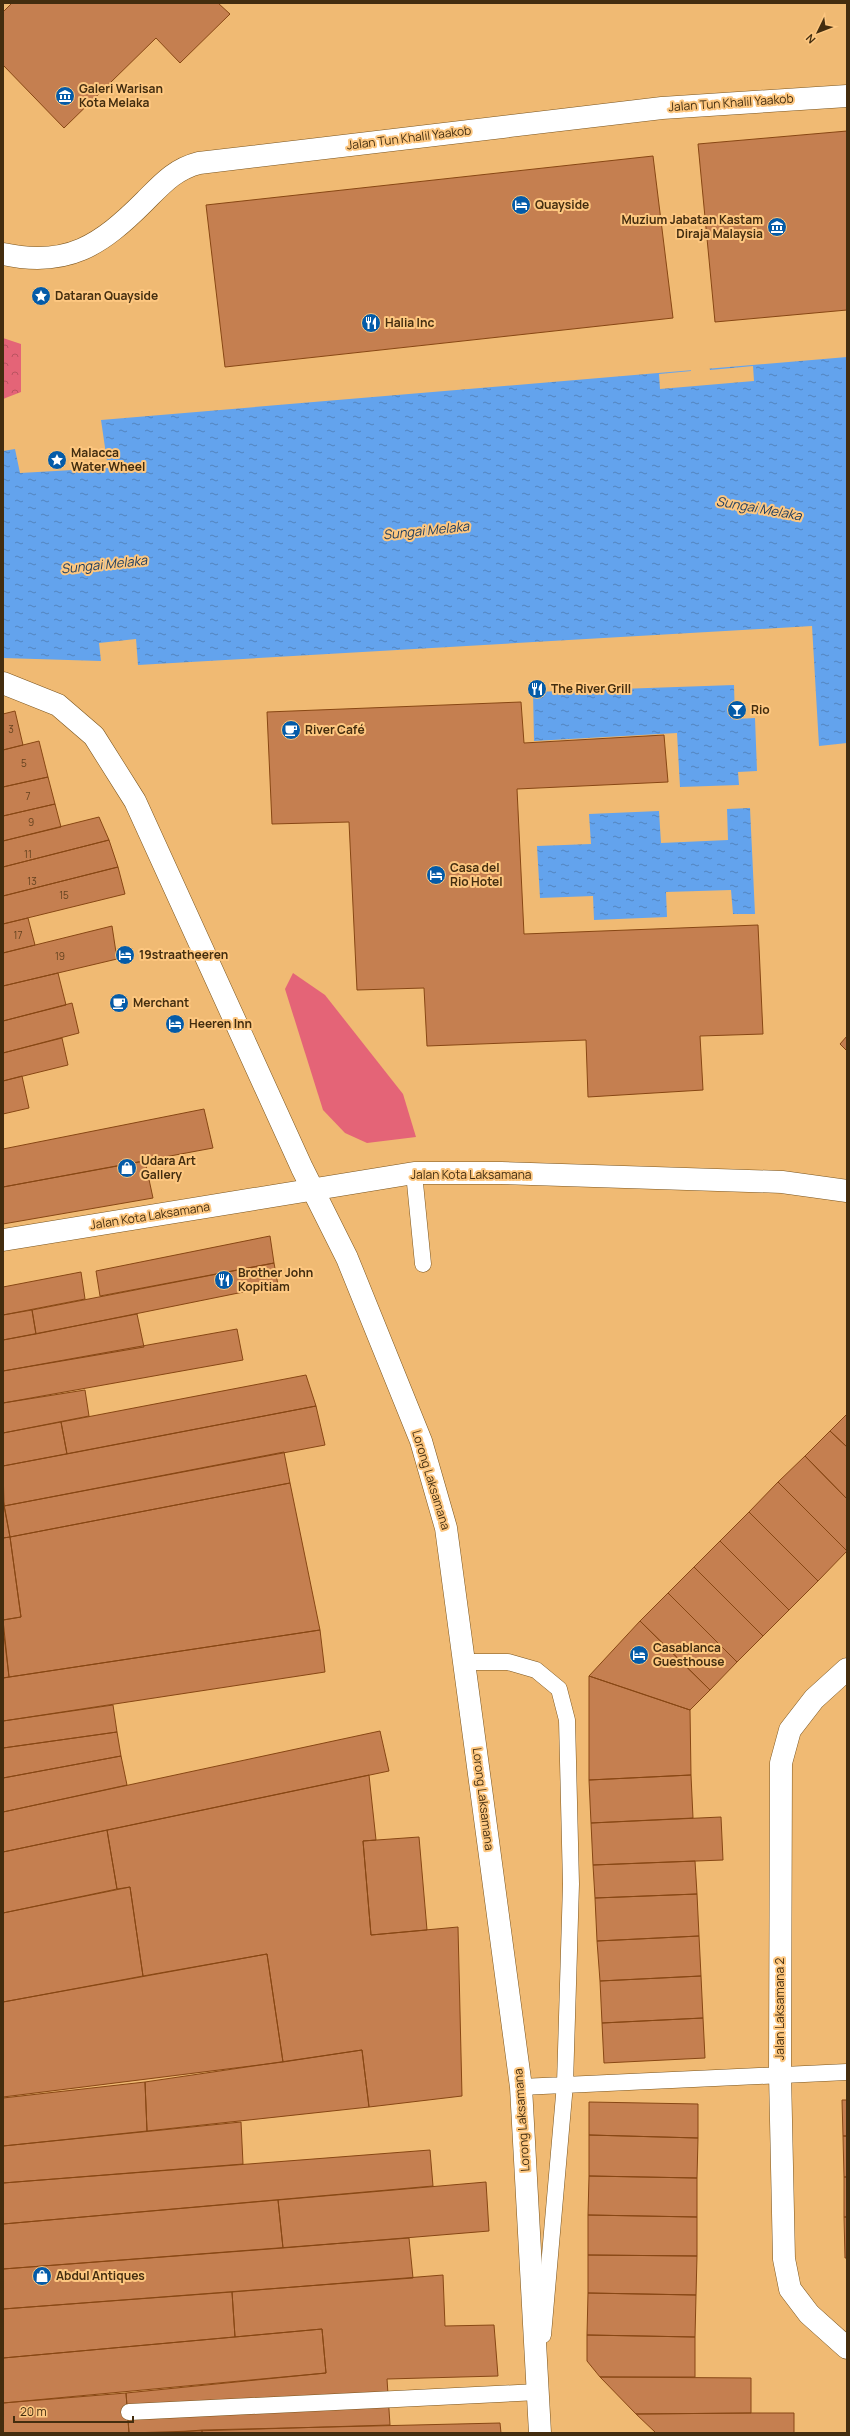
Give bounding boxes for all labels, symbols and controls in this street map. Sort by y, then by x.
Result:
north arrow [798,12,838,52]
text: N [802,31,819,47]
place label: Galeri Warisan Kota Melaka [79,80,163,111]
museum icon: Galeri Warisan Kota Melaka [54,85,76,107]
street label: Jalan Tun Khalil Yaakob [668,90,794,115]
street label: Jalan Tun Khalil Yaakob [346,121,472,154]
hotel icon: Quayside [510,194,532,216]
place label: Quayside [535,196,589,213]
place label: Muzium Jabatan Kastam Diraja Malaysia [621,211,763,242]
museum icon: Muzium Jabatan Kastam Diraja Malaysia [766,216,788,238]
place icon: Dataran Quayside [30,285,52,307]
place label: Dataran Quayside [55,287,158,304]
restaurant icon: Halia Inc [360,312,382,334]
place label: Halia Inc [385,314,434,331]
place label: Malacca Water Wheel [71,444,145,475]
place icon: Malacca Water Wheel [46,449,68,471]
water label: Sungai Melaka [715,492,804,525]
water label: Sungai Melaka [382,516,471,543]
water label: Sungai Melaka [60,550,149,577]
restaurant icon: The River Grill [526,678,548,700]
place label: The River Grill [551,680,631,697]
bar icon: Rio [726,699,748,721]
place label: Rio [751,701,770,718]
cafe icon: River Café [280,719,302,741]
place label: River Café [305,721,365,738]
house number: 3 [8,722,14,736]
house number: 5 [21,756,27,770]
house number: 7 [25,789,31,803]
house number: 9 [28,815,34,829]
house number: 11 [24,847,32,861]
place label: Casa del Rio Hotel [450,859,503,890]
hotel icon: Casa del Rio Hotel [425,864,447,886]
house number: 13 [27,874,37,888]
house number: 15 [59,888,69,902]
house number: 17 [14,928,22,942]
hotel icon: 19straatheeren [114,944,136,966]
place label: 19straatheeren [139,946,228,963]
house number: 19 [55,949,65,963]
cafe icon: Merchant [108,992,130,1014]
place label: Merchant [133,994,189,1011]
hotel icon: Heeren Inn [164,1013,186,1035]
place label: Heeren Inn [189,1015,252,1032]
place label: Udara Art Gallery [141,1152,196,1183]
shop icon: Udara Art Gallery [116,1157,138,1179]
street label: Jalan Kota Laksamana [410,1166,532,1183]
street label: Jalan Kota Laksamana [89,1198,211,1233]
place label: Brother John Kopitiam [238,1264,313,1295]
restaurant icon: Brother John Kopitiam [213,1269,235,1291]
street label: Lorong Laksamana [408,1428,455,1532]
place label: Casablanca Guesthouse [653,1639,724,1670]
hotel icon: Casablanca Guesthouse [628,1644,650,1666]
street label: Lorong Laksamana [469,1747,498,1851]
street label: Jalan Laksamana 2 [771,1958,788,2060]
street label: Lorong Laksamana [509,2068,534,2172]
shop icon: Abdul Antiques [31,2265,53,2287]
place label: Abdul Antiques [56,2267,145,2284]
scale bar [14,2398,133,2424]
text: 20 m [20,2403,47,2420]

